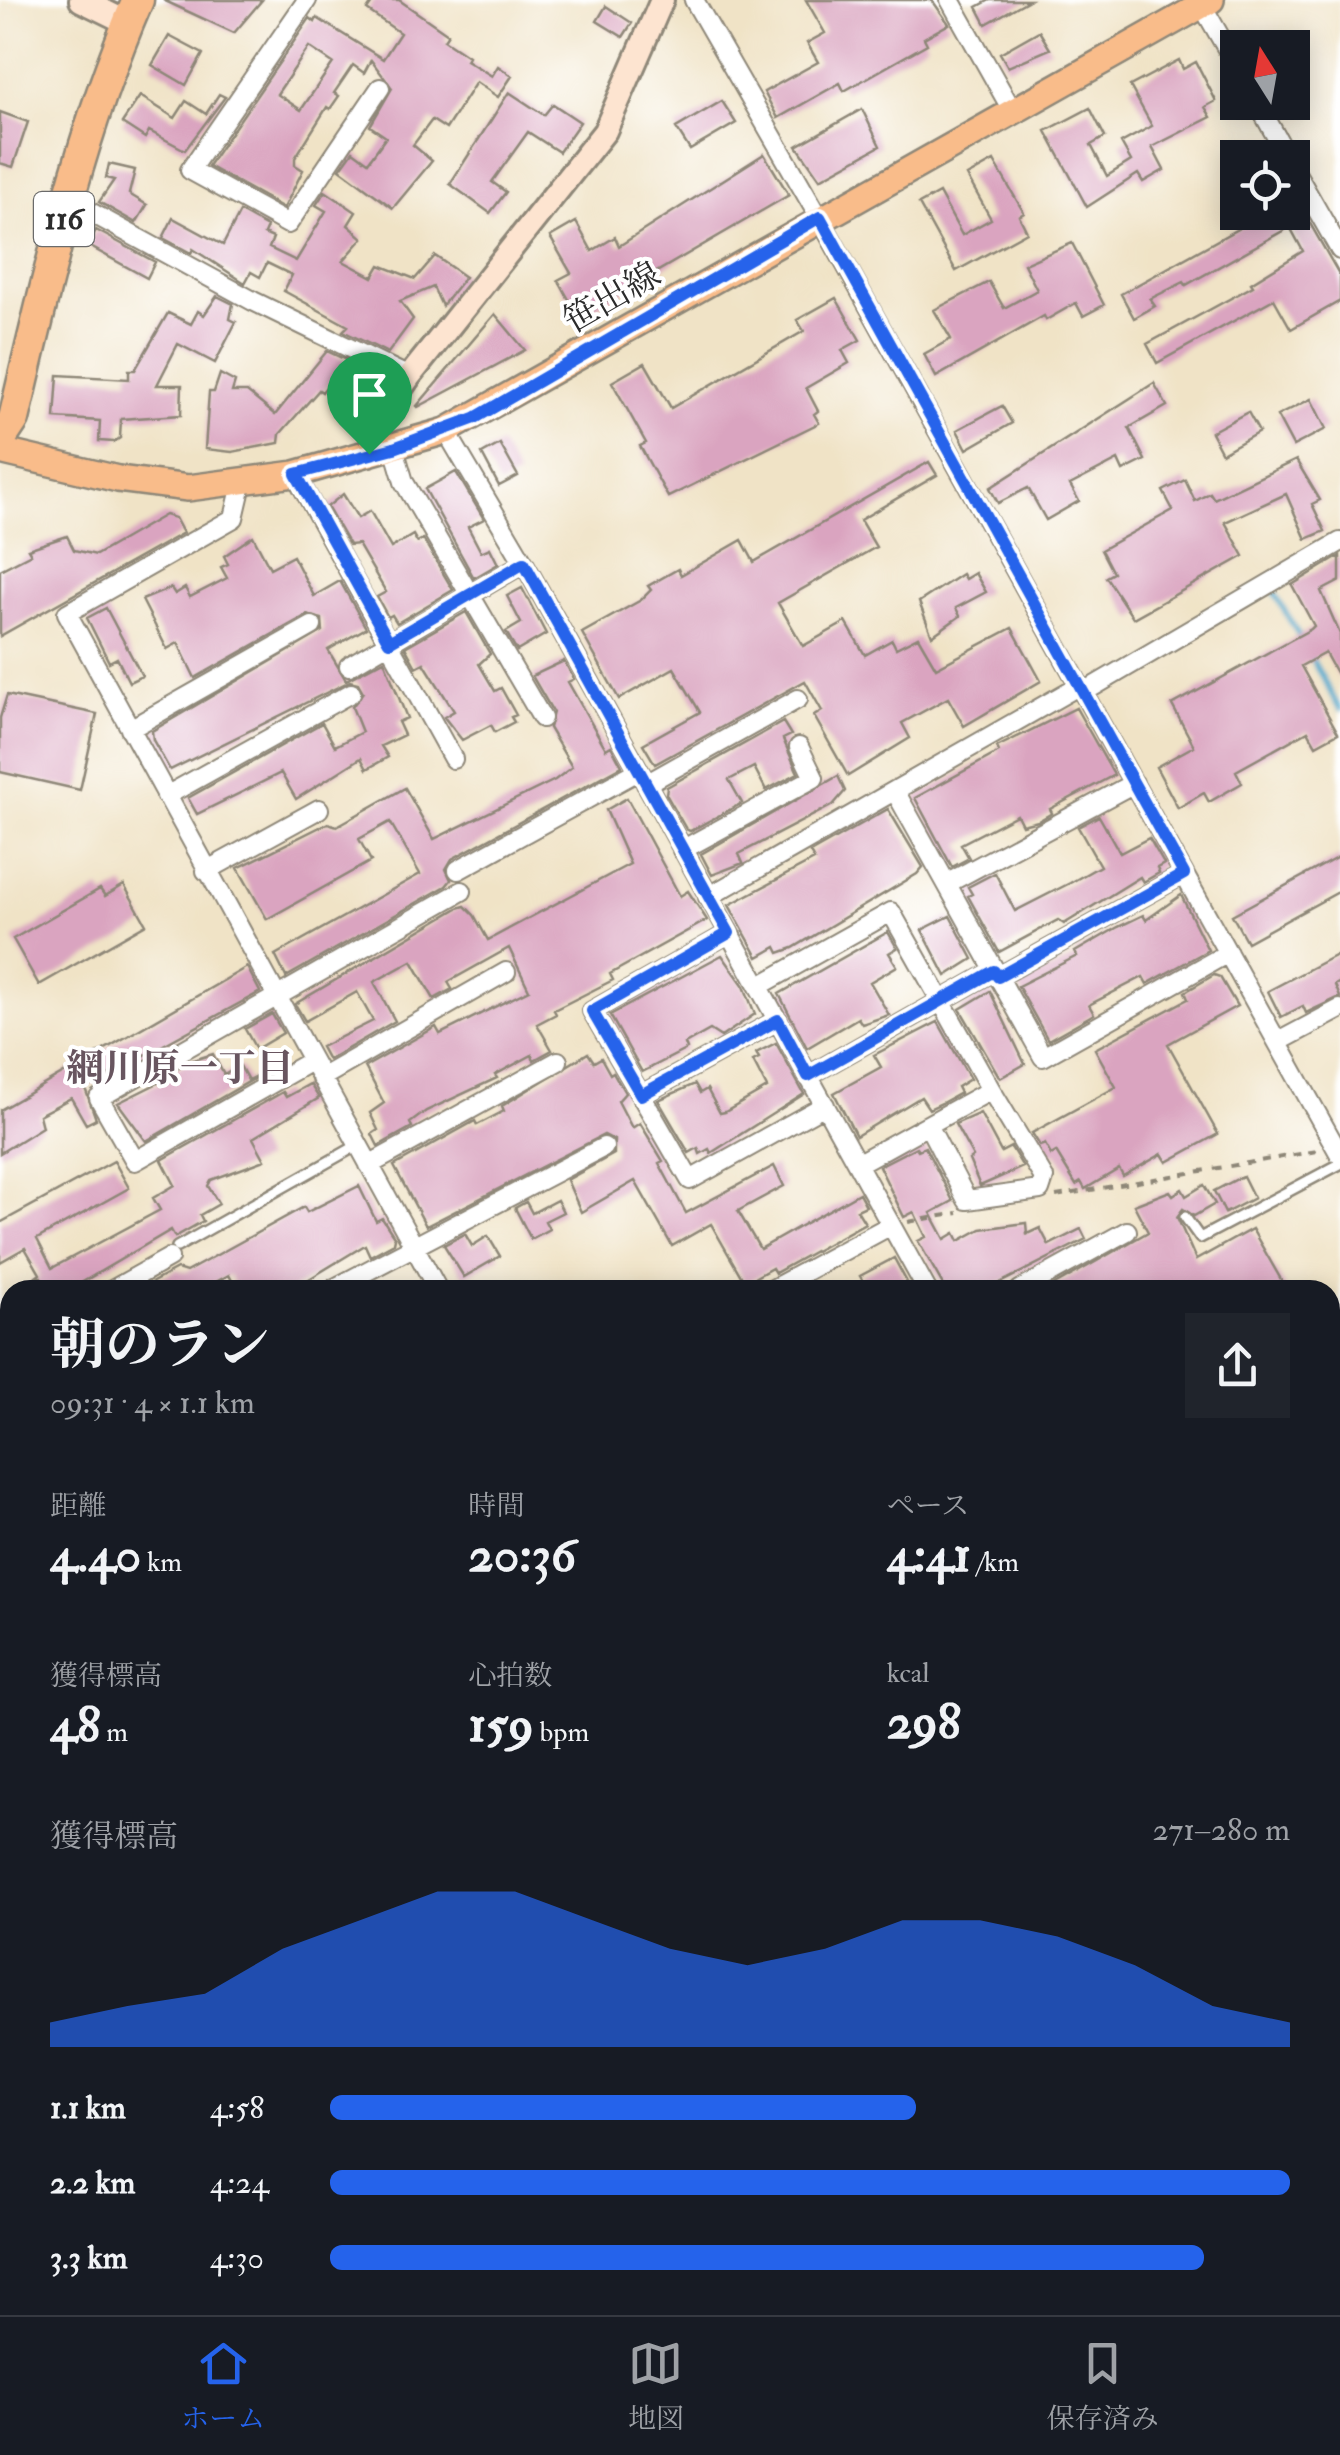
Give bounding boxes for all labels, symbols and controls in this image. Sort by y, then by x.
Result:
north arrow [1220,30,1310,120]
map controls [1220,30,1310,230]
button: locate [1220,140,1310,230]
road number: 116 [34,192,94,246]
street label: 笹出線 [556,253,668,343]
pin [327,352,412,455]
icon: arrive [342,367,397,422]
district label: 網川原一丁目 [66,1045,294,1093]
text: 朝のラン [50,1311,270,1380]
button: share [1185,1313,1290,1418]
text: 09:31 · 4 × 1.1 km [50,1383,255,1423]
text: 距離 [50,1489,106,1524]
text: 時間 [468,1489,524,1524]
text: ペース [887,1489,969,1524]
text: 4.40 [50,1524,141,1587]
text: 20:36 [468,1524,576,1587]
text: 4:41 [887,1524,971,1587]
text: km [141,1545,182,1580]
text: /km [971,1545,1019,1580]
text: kcal [887,1656,930,1691]
text: 獲得標高 [50,1659,162,1694]
text: 心拍数 [468,1659,552,1694]
text: 298 [887,1691,961,1754]
text: 48 [50,1694,100,1757]
text: 159 [468,1694,534,1757]
text: m [100,1715,128,1750]
text: bpm [534,1715,589,1750]
text: 271–280 m [1152,1810,1290,1850]
text: 獲得標高 [50,1817,178,1857]
text: 1.1 km [50,2088,126,2128]
text: 4:58 [210,2088,264,2128]
text: 2.2 km [50,2163,135,2203]
text: 4:24 [210,2163,269,2203]
text: 3.3 km [50,2238,128,2278]
text: 4:30 [210,2238,264,2278]
tab: ホーム [181,2336,265,2437]
tab: 地図 [628,2336,684,2437]
tab: 保存済み [1047,2336,1159,2437]

